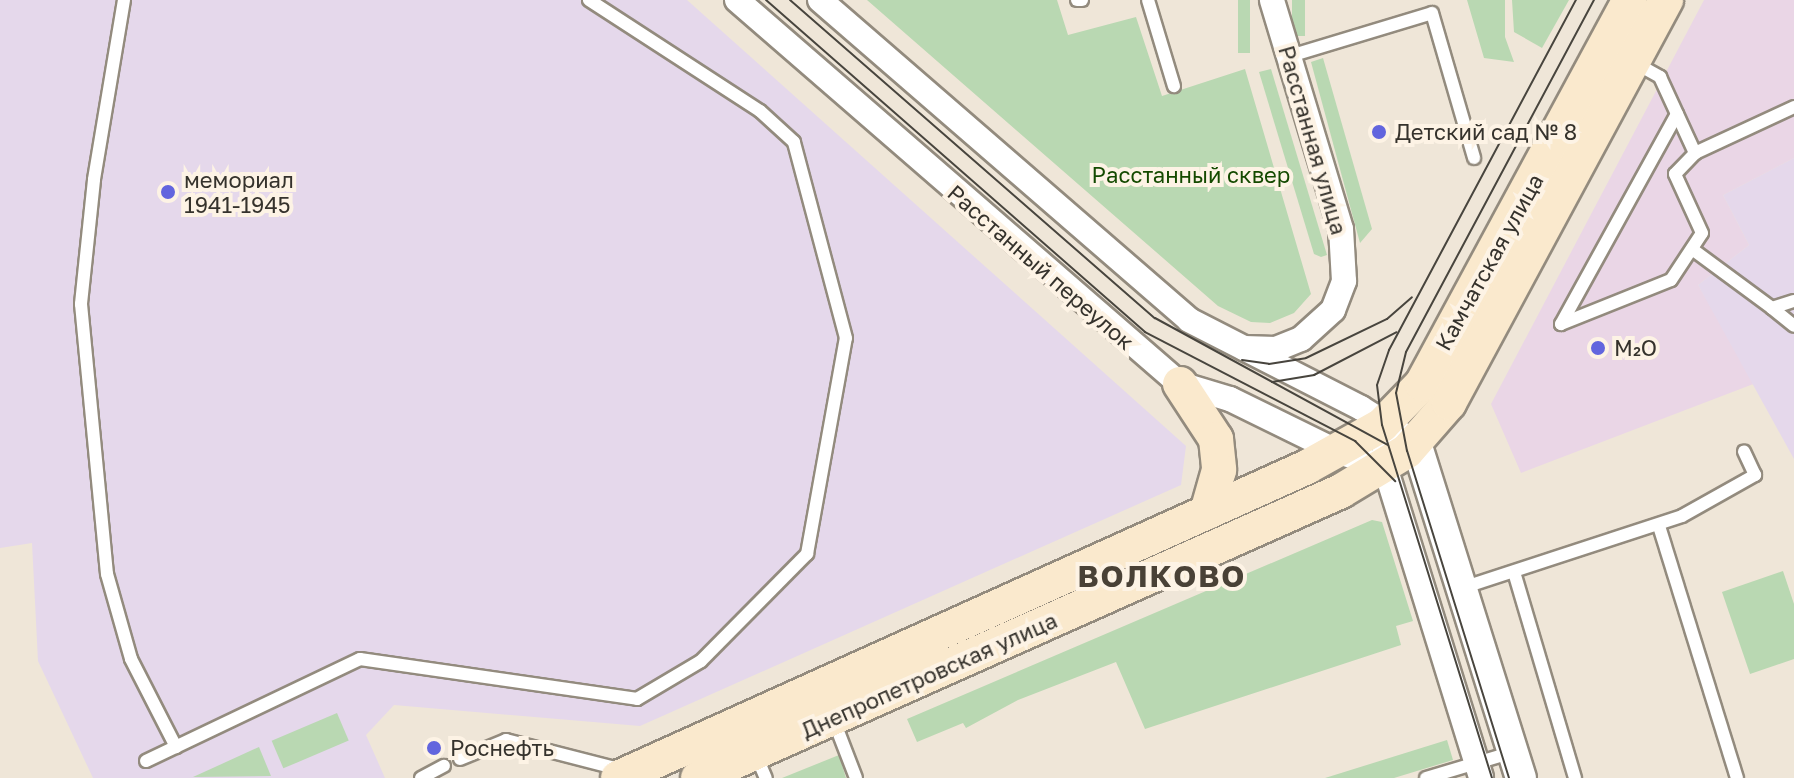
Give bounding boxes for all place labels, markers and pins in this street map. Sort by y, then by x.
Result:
place label: Детский сад № 8 [1395,119,1577,145]
marker: Детский сад № 8 [1370,123,1388,141]
place label: мемориал 1941-1945 [184,166,294,218]
marker: мемориал 1941-1945 [159,183,177,201]
place label: М₂O [1614,335,1657,361]
marker: М₂O [1589,339,1607,357]
place label: Роснефть [450,735,554,761]
marker: Роснефть [425,739,443,757]

